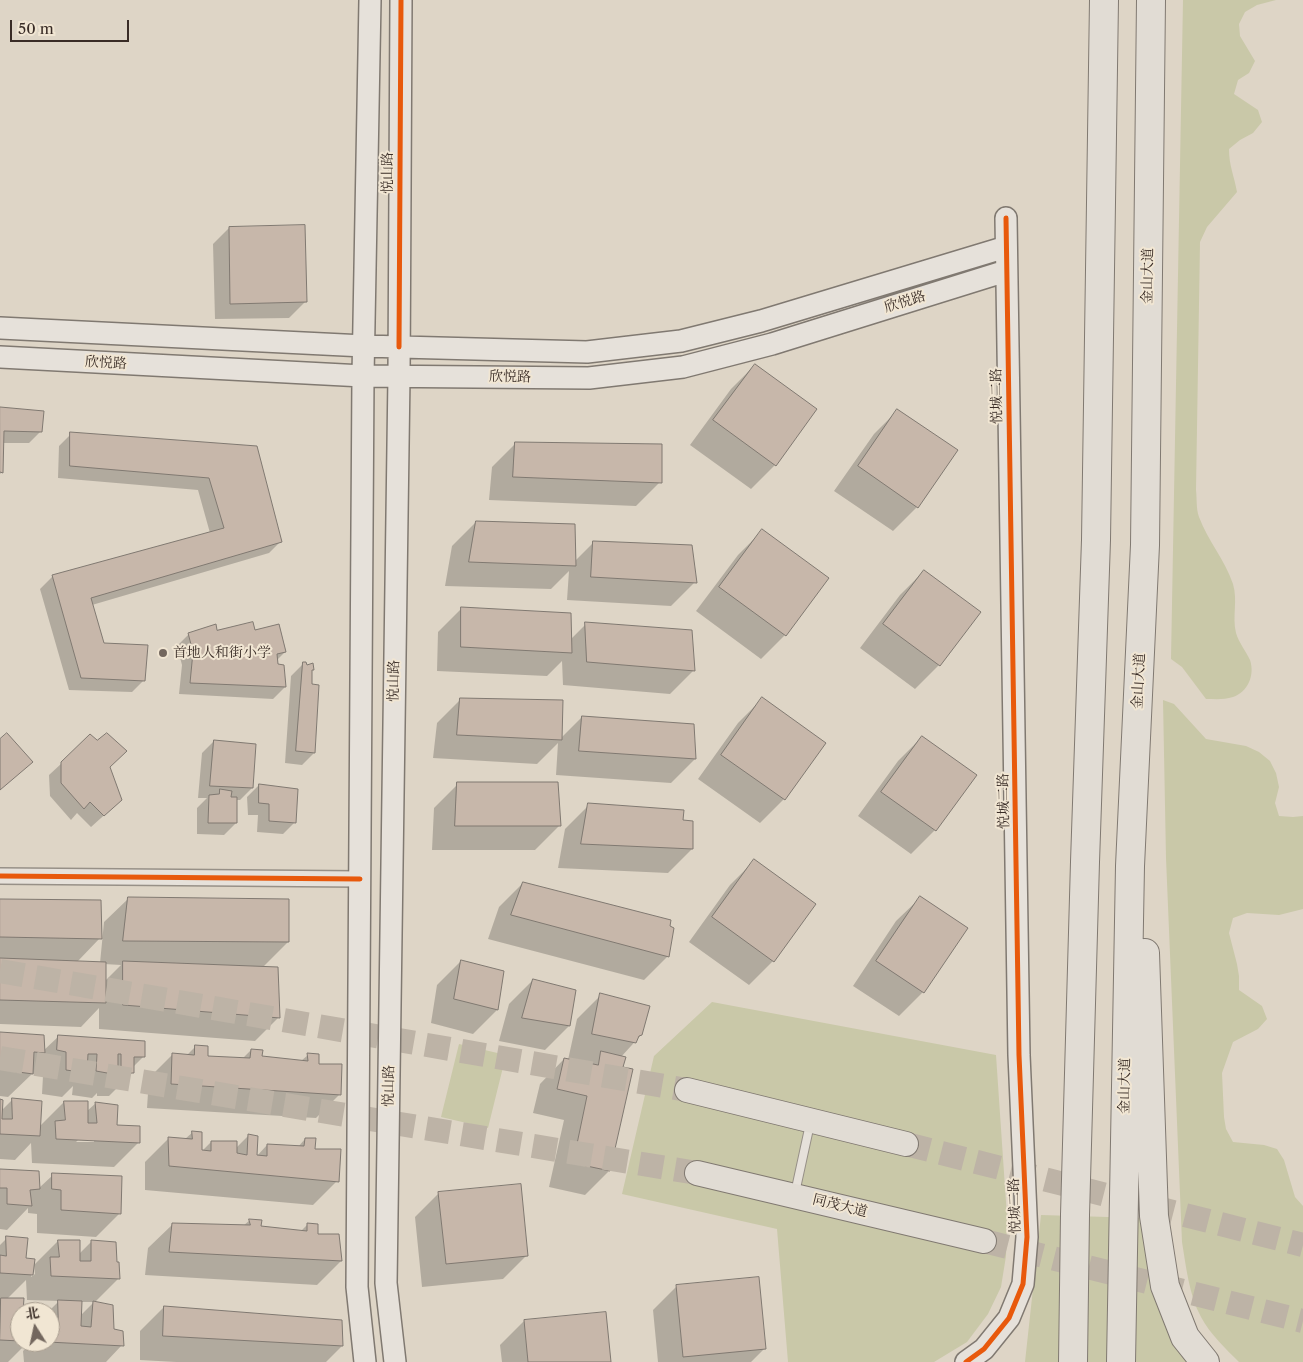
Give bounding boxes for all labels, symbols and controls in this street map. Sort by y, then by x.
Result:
scale bar [12,10,131,42]
text: 50 m [18,19,54,38]
street label: 悦山路 [380,152,396,194]
street label: 金山大道 [1139,248,1157,304]
street label: 欣悦路 [882,288,928,316]
street label: 欣悦路 [85,354,127,372]
street label: 欣悦路 [489,368,531,386]
street label: 悦城二路 [988,368,1006,424]
place label: 首地人和街小学 [173,645,271,661]
marker: 首地人和街小学 [157,647,169,659]
street label: 金山大道 [1129,653,1149,709]
street label: 悦山路 [385,660,403,702]
street label: 悦城二路 [995,773,1013,829]
street label: 金山大道 [1116,1058,1134,1114]
street label: 悦山路 [380,1065,398,1107]
street label: 悦城二路 [1006,1178,1024,1234]
street label: 同茂大道 [811,1191,869,1221]
north arrow [10,1302,60,1352]
text: 北 [24,1303,41,1323]

